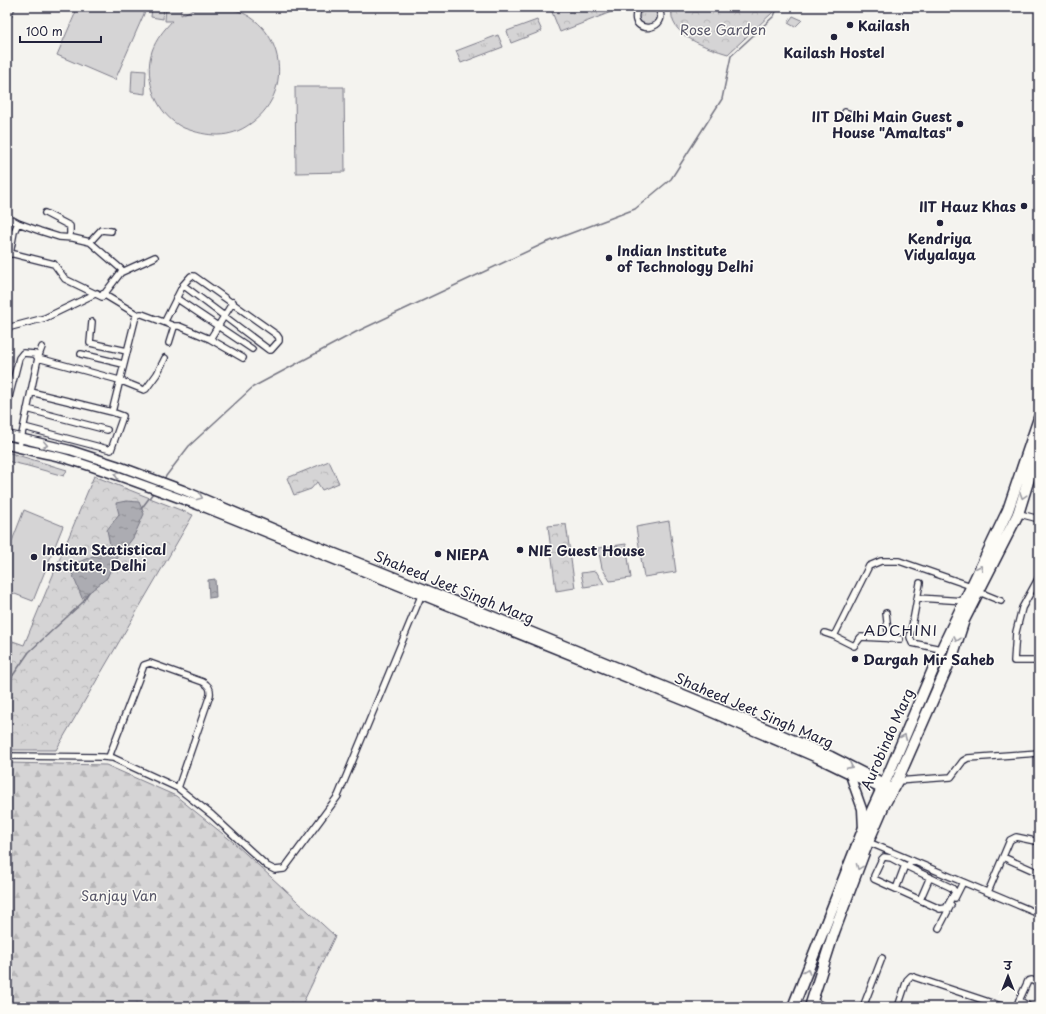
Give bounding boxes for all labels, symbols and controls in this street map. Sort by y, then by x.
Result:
place label: Kailash [858,15,910,36]
scale bar [20,18,101,44]
park label: Rose Garden [680,19,766,40]
marker: Kailash [845,20,855,30]
text: 100 m [26,22,63,40]
marker: Kailash Hostel [829,32,839,42]
place label: Kailash Hostel [784,42,884,63]
place label: IIT Delhi Main Guest House "Amaltas" [812,106,952,143]
marker: IIT Delhi Main Guest House "Amaltas" [955,119,965,129]
place label: IIT Hauz Khas [919,196,1016,217]
marker: IIT Hauz Khas [1019,201,1029,211]
marker: Kendriya Vidyalaya [935,218,945,228]
place label: Kendriya Vidyalaya [904,228,976,265]
place label: Indian Institute of Technology Delhi [617,240,754,277]
marker: Indian Institute of Technology Delhi [604,253,614,263]
one-way arrow [42,440,48,448]
one-way arrow [114,471,121,480]
one-way arrow [196,493,203,501]
one-way arrow [1019,493,1028,500]
place label: Indian Statistical Institute, Delhi [42,539,166,576]
place label: NIE Guest House [528,540,645,561]
place label: NIEPA [446,544,489,565]
street label: Shaheed Jeet Singh Marg [371,545,537,629]
marker: NIE Guest House [515,545,525,555]
marker: NIEPA [433,549,443,559]
marker: Indian Statistical Institute, Delhi [29,552,39,562]
one-way arrow [975,564,983,572]
district label: ADCHINI [864,618,938,641]
one-way arrow [954,636,962,643]
place label: Dargah Mir Saheb [863,649,995,670]
marker: Dargah Mir Saheb [850,654,860,664]
street label: Shaheed Jeet Singh Marg [671,667,837,753]
street label: Aurobindo Marg [855,685,919,793]
one-way arrow [899,734,907,742]
one-way arrow [846,762,854,769]
one-way arrow [855,864,863,871]
park label: Sanjay Van [81,885,157,906]
north arrow [988,956,1028,996]
text: उ [1003,957,1013,974]
one-way arrow [803,967,811,974]

